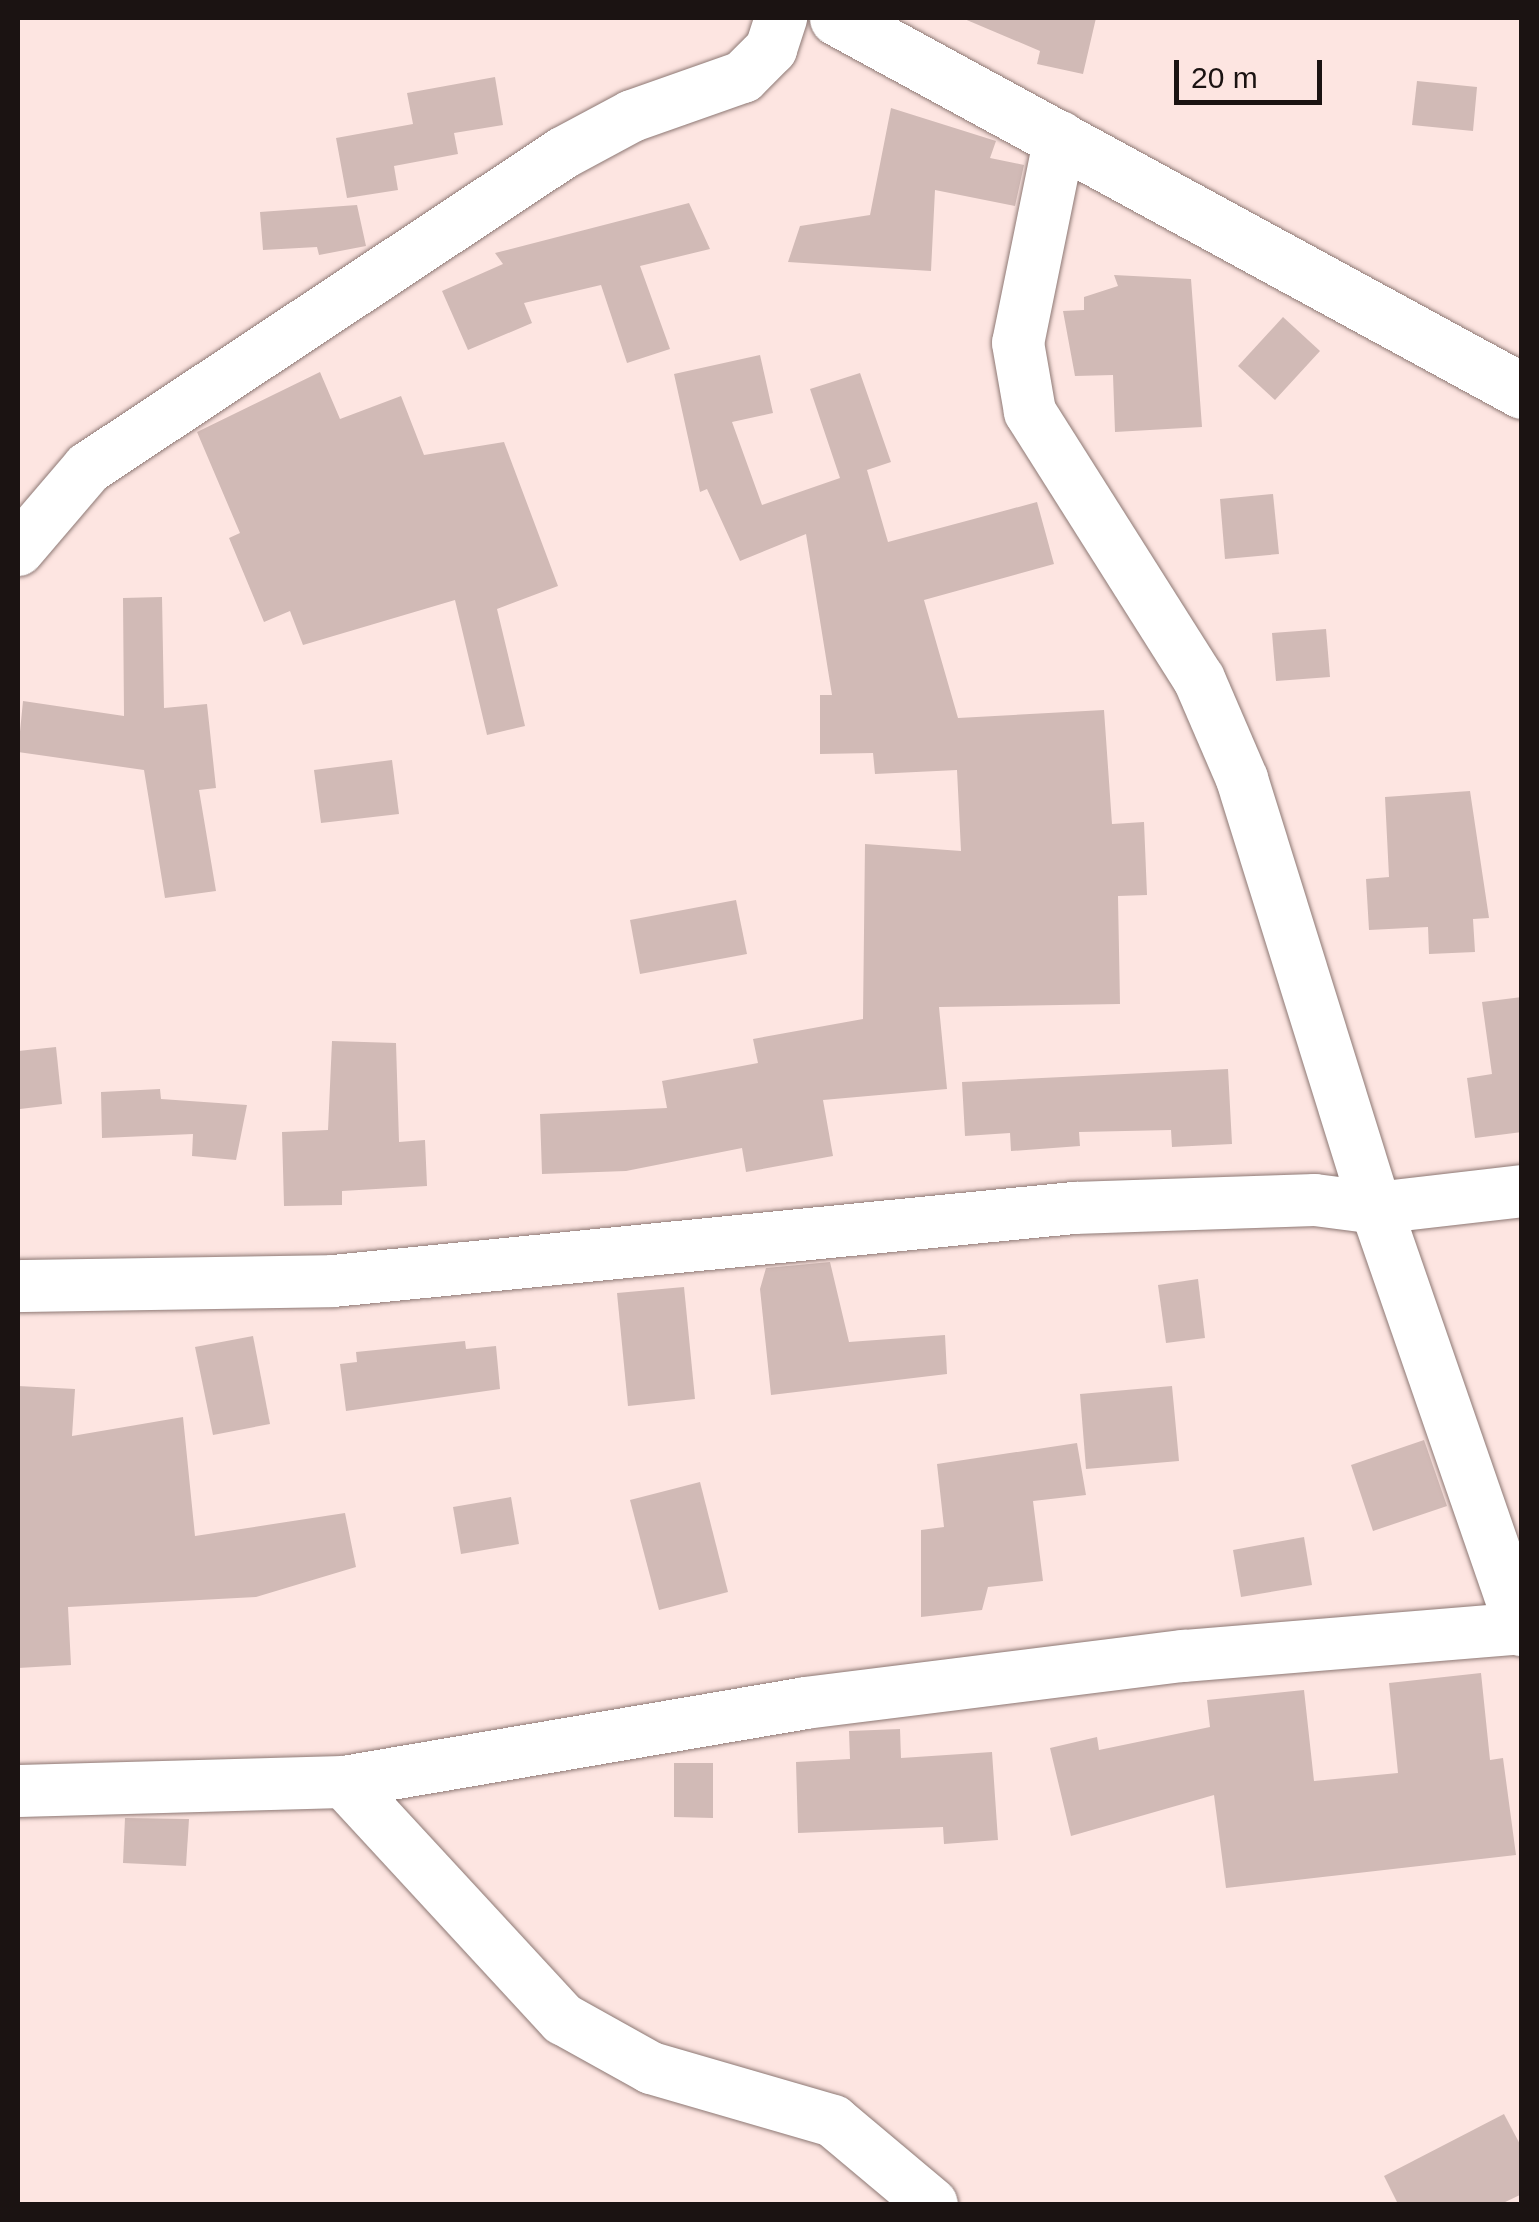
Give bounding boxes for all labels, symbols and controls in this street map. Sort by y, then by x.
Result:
scale bar [1179,40,1326,102]
text: 20 m [1191,61,1258,94]

